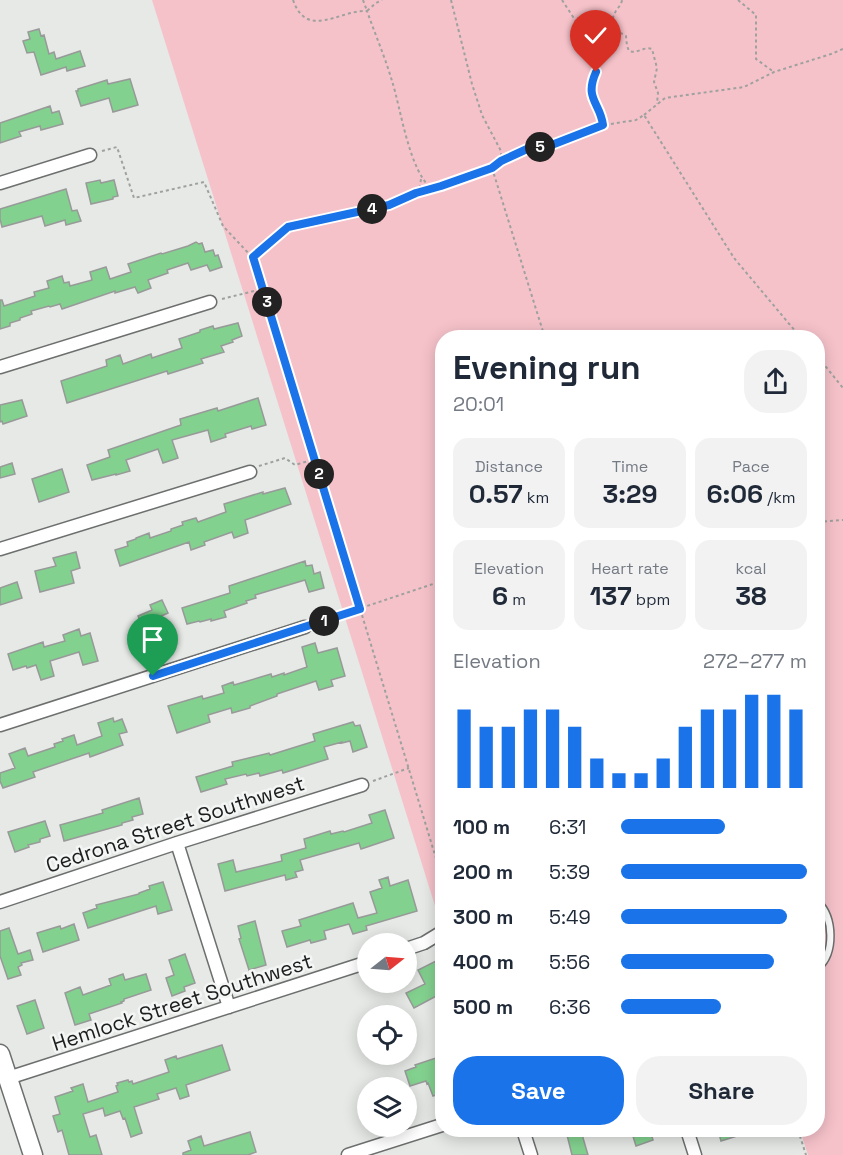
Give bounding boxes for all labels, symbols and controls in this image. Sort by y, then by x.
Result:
pin [570,10,621,72]
icon: check [579,19,612,52]
pin: 5 [525,132,555,162]
text: 5 [535,136,545,157]
pin: 4 [357,194,387,224]
text: 4 [367,198,377,219]
pin: 3 [252,287,282,317]
text: 3 [262,291,272,312]
text: Evening run [453,347,641,389]
button: share [744,350,807,413]
text: 20:01 [453,391,504,417]
text: Distance [475,456,543,477]
text: Time [612,456,648,477]
text: Pace [732,456,770,477]
pin: 2 [304,459,334,489]
text: 2 [314,463,324,484]
text: 0.57 [469,477,523,511]
text: 3:29 [603,477,657,511]
text: 6:06 [706,477,763,511]
text: km [523,487,549,508]
text: /km [763,487,796,508]
text: Elevation [474,558,544,579]
text: Heart rate [591,558,669,579]
text: kcal [736,558,766,579]
text: 6 [492,579,508,613]
text: 137 [590,579,632,613]
text: 38 [735,579,767,613]
text: m [508,589,526,610]
text: bpm [632,589,670,610]
pin: 1 [309,606,339,636]
text: 1 [320,610,328,631]
pin [127,614,178,676]
icon: arrive [136,623,169,656]
text: Elevation [453,648,541,674]
text: 272–277 m [703,648,807,674]
street label: Cedrona Street Southwest [42,769,308,879]
text: 100 m [453,814,510,840]
text: 6:31 [549,814,586,840]
text: 200 m [453,859,513,885]
text: 5:39 [549,859,590,885]
text: 300 m [453,904,513,930]
text: 5:49 [549,904,591,930]
north arrow [357,933,417,993]
map controls [357,933,417,1137]
street label: Hemlock Street Southwest [49,947,315,1057]
text: 400 m [453,949,514,975]
text: 5:56 [549,949,590,975]
text: 500 m [453,994,513,1020]
text: 6:36 [549,994,591,1020]
button: locate [357,1005,417,1065]
button: Save [453,1056,624,1125]
button: Share [636,1056,807,1125]
button: layers [357,1077,417,1137]

